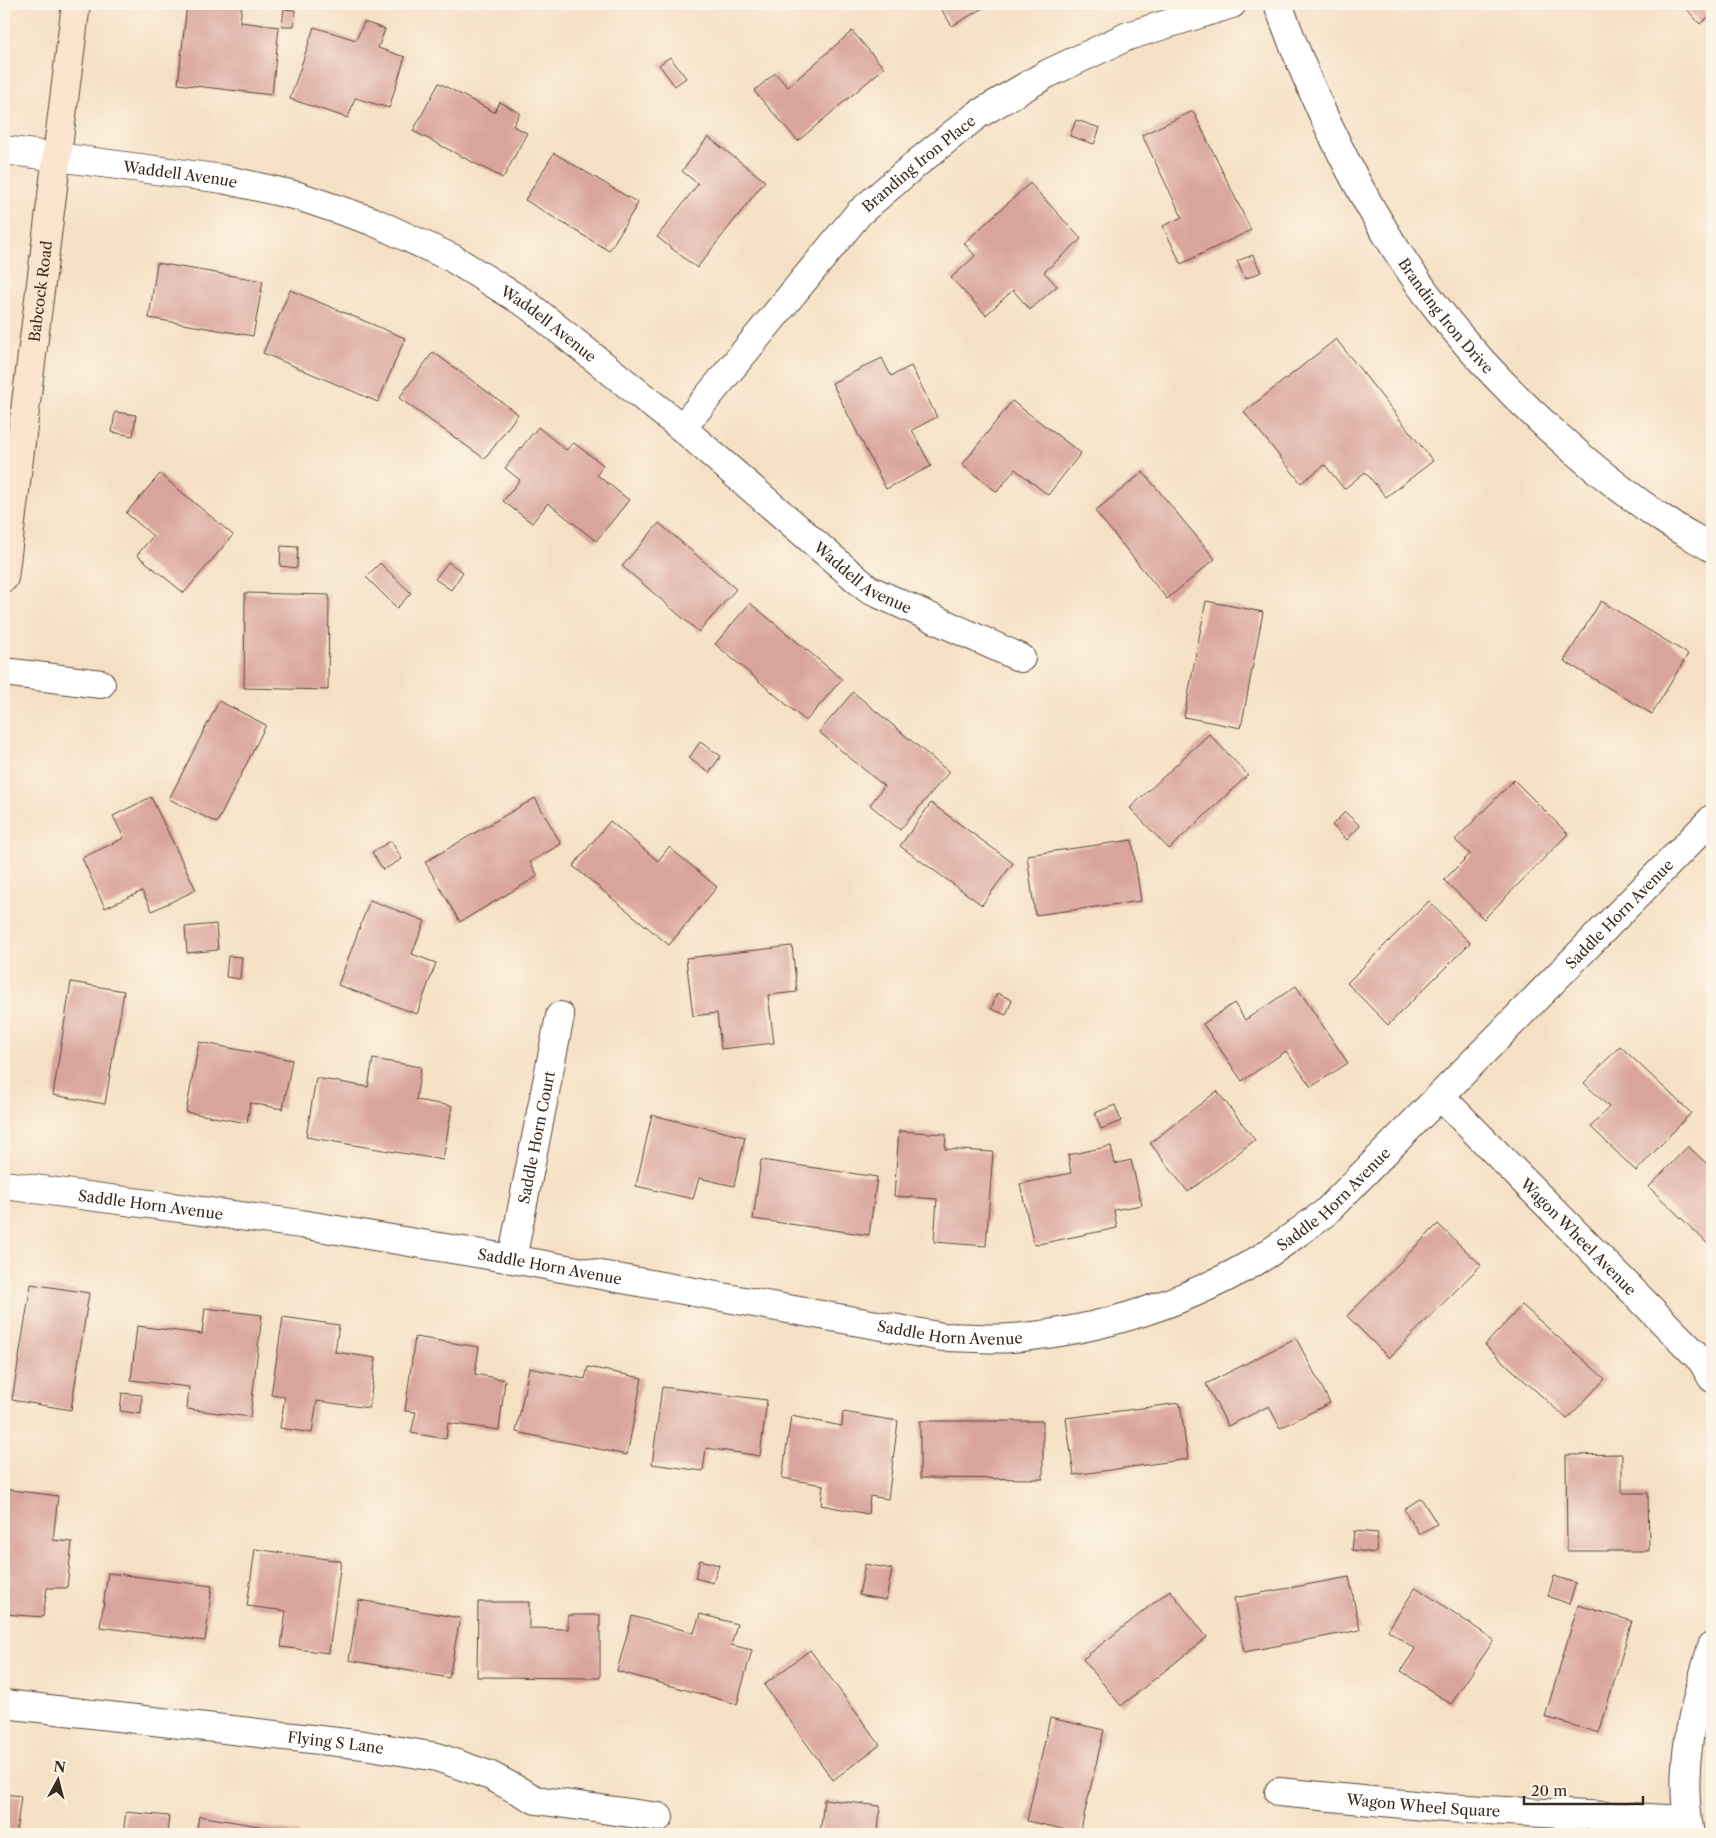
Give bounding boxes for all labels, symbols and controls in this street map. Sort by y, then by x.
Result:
street label: Branding Iron Place [858,111,979,216]
street label: Waddell Avenue [121,156,240,192]
street label: Babcock Road [24,240,56,343]
street label: Branding Iron Drive [1395,254,1498,377]
street label: Waddell Avenue [497,281,601,366]
street label: Waddell Avenue [809,537,915,617]
street label: Saddle Horn Avenue [1561,855,1677,973]
street label: Saddle Horn Court [514,1069,559,1205]
street label: Saddle Horn Avenue [1273,1143,1394,1255]
street label: Wagon Wheel Avenue [1516,1173,1641,1299]
street label: Saddle Horn Avenue [77,1185,224,1223]
street label: Saddle Horn Avenue [476,1244,624,1288]
street label: Saddle Horn Avenue [876,1316,1023,1348]
street label: Flying S Lane [287,1727,385,1758]
north arrow [32,1756,82,1806]
text: N [52,1757,67,1777]
scale bar [1524,1773,1642,1805]
text: 20 m [1531,1781,1567,1800]
street label: Wagon Wheel Square [1345,1789,1501,1820]

